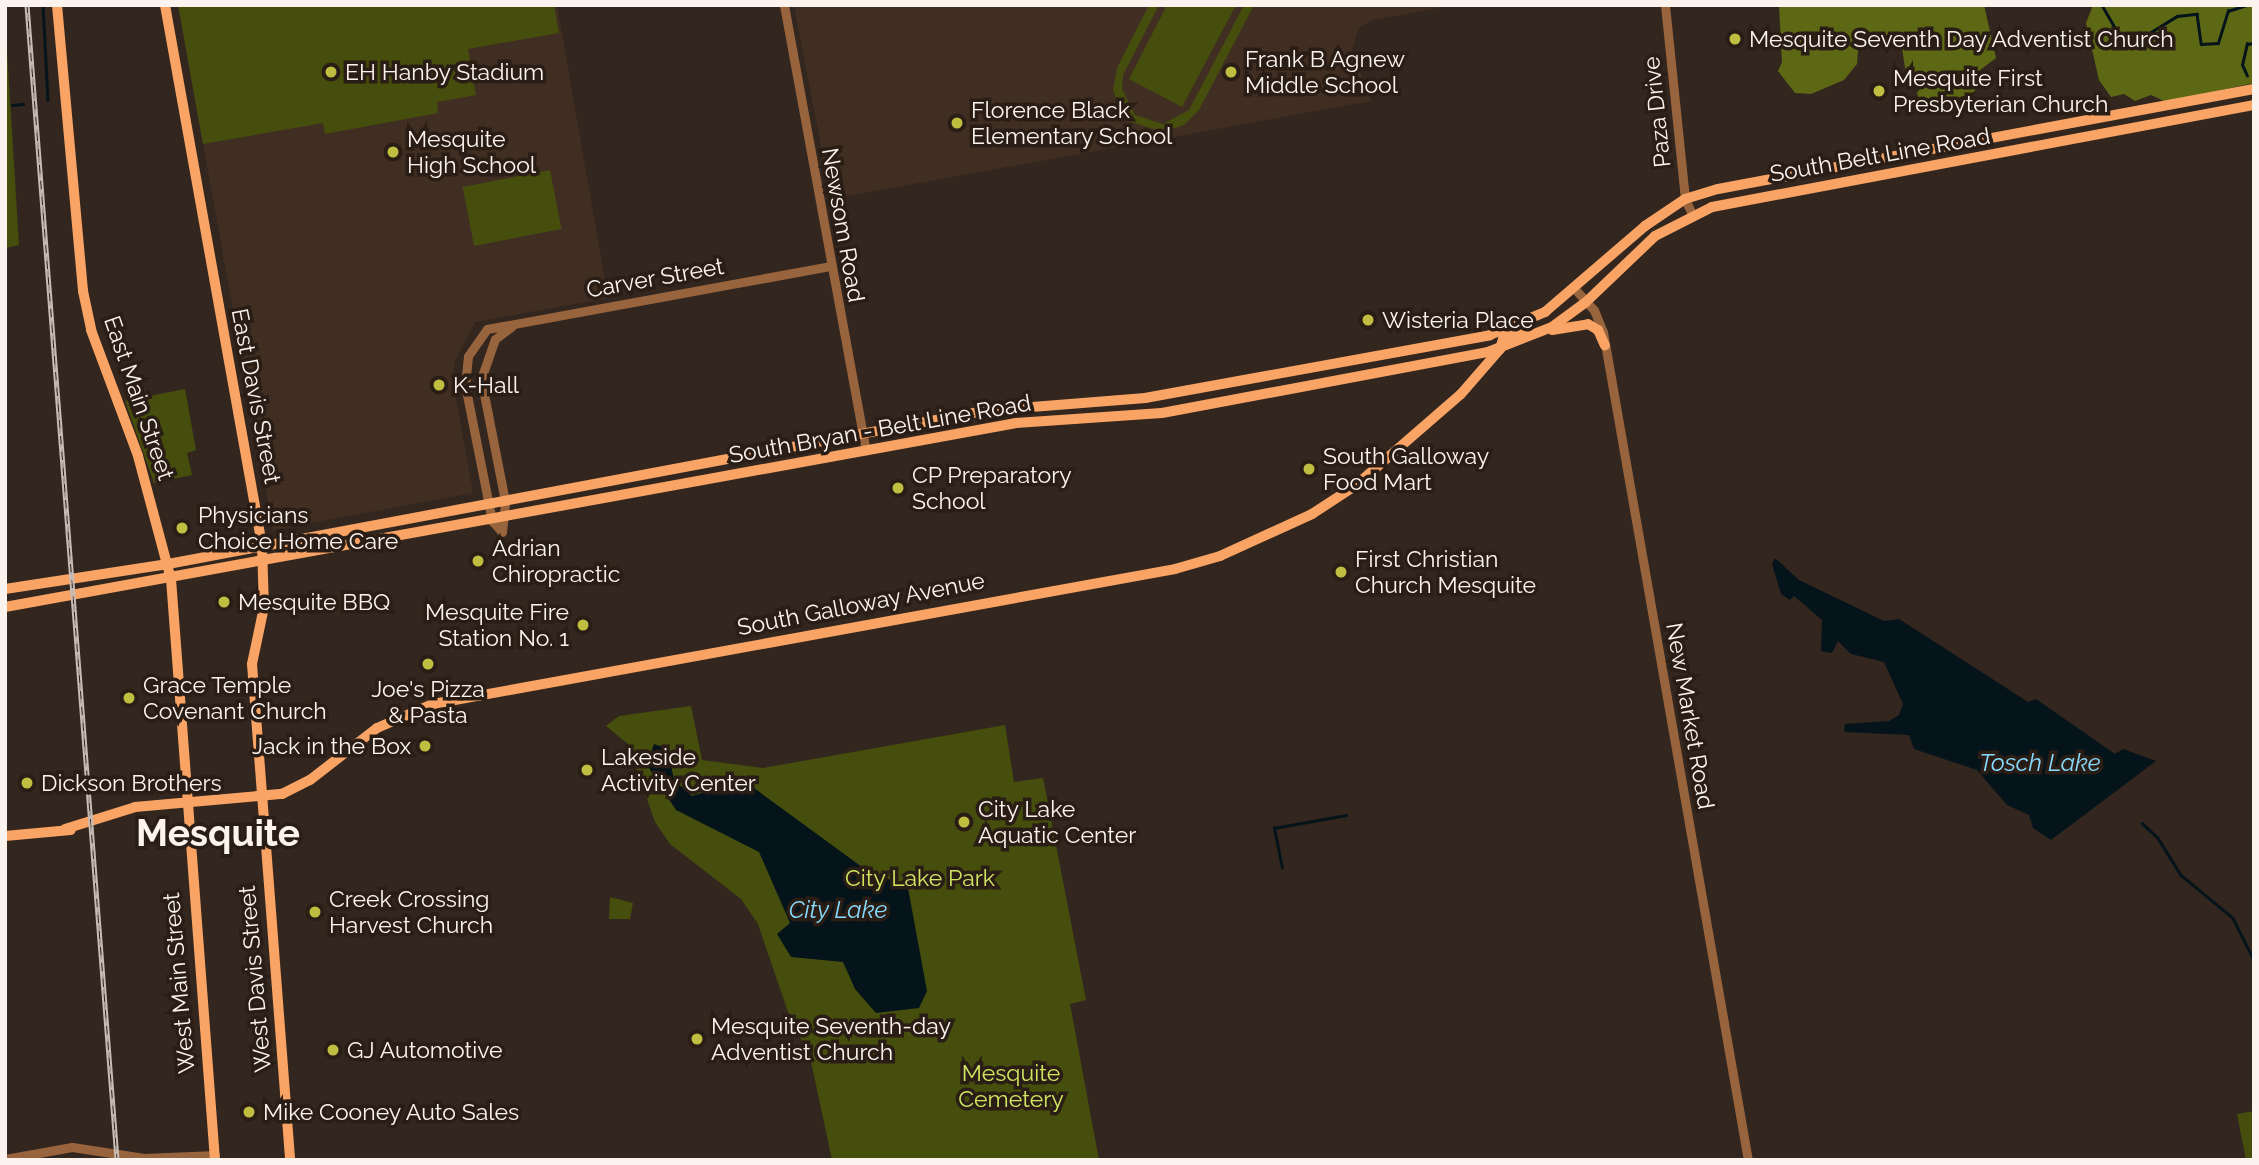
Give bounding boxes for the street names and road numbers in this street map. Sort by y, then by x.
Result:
street label: Paza Drive [1637,55,1677,169]
street label: South Belt Line Road [1768,122,1992,188]
street label: Newsom Road [816,146,870,304]
street label: Carver Street [584,252,726,304]
street label: East Davis Street [226,306,286,486]
street label: East Main Street [98,312,180,484]
street label: South Bryan - Belt Line Road [727,389,1033,469]
street label: South Galloway Avenue [734,566,988,642]
street label: New Market Road [1660,620,1720,812]
street label: West Davis Street [233,885,277,1073]
street label: West Main Street [157,891,201,1075]

